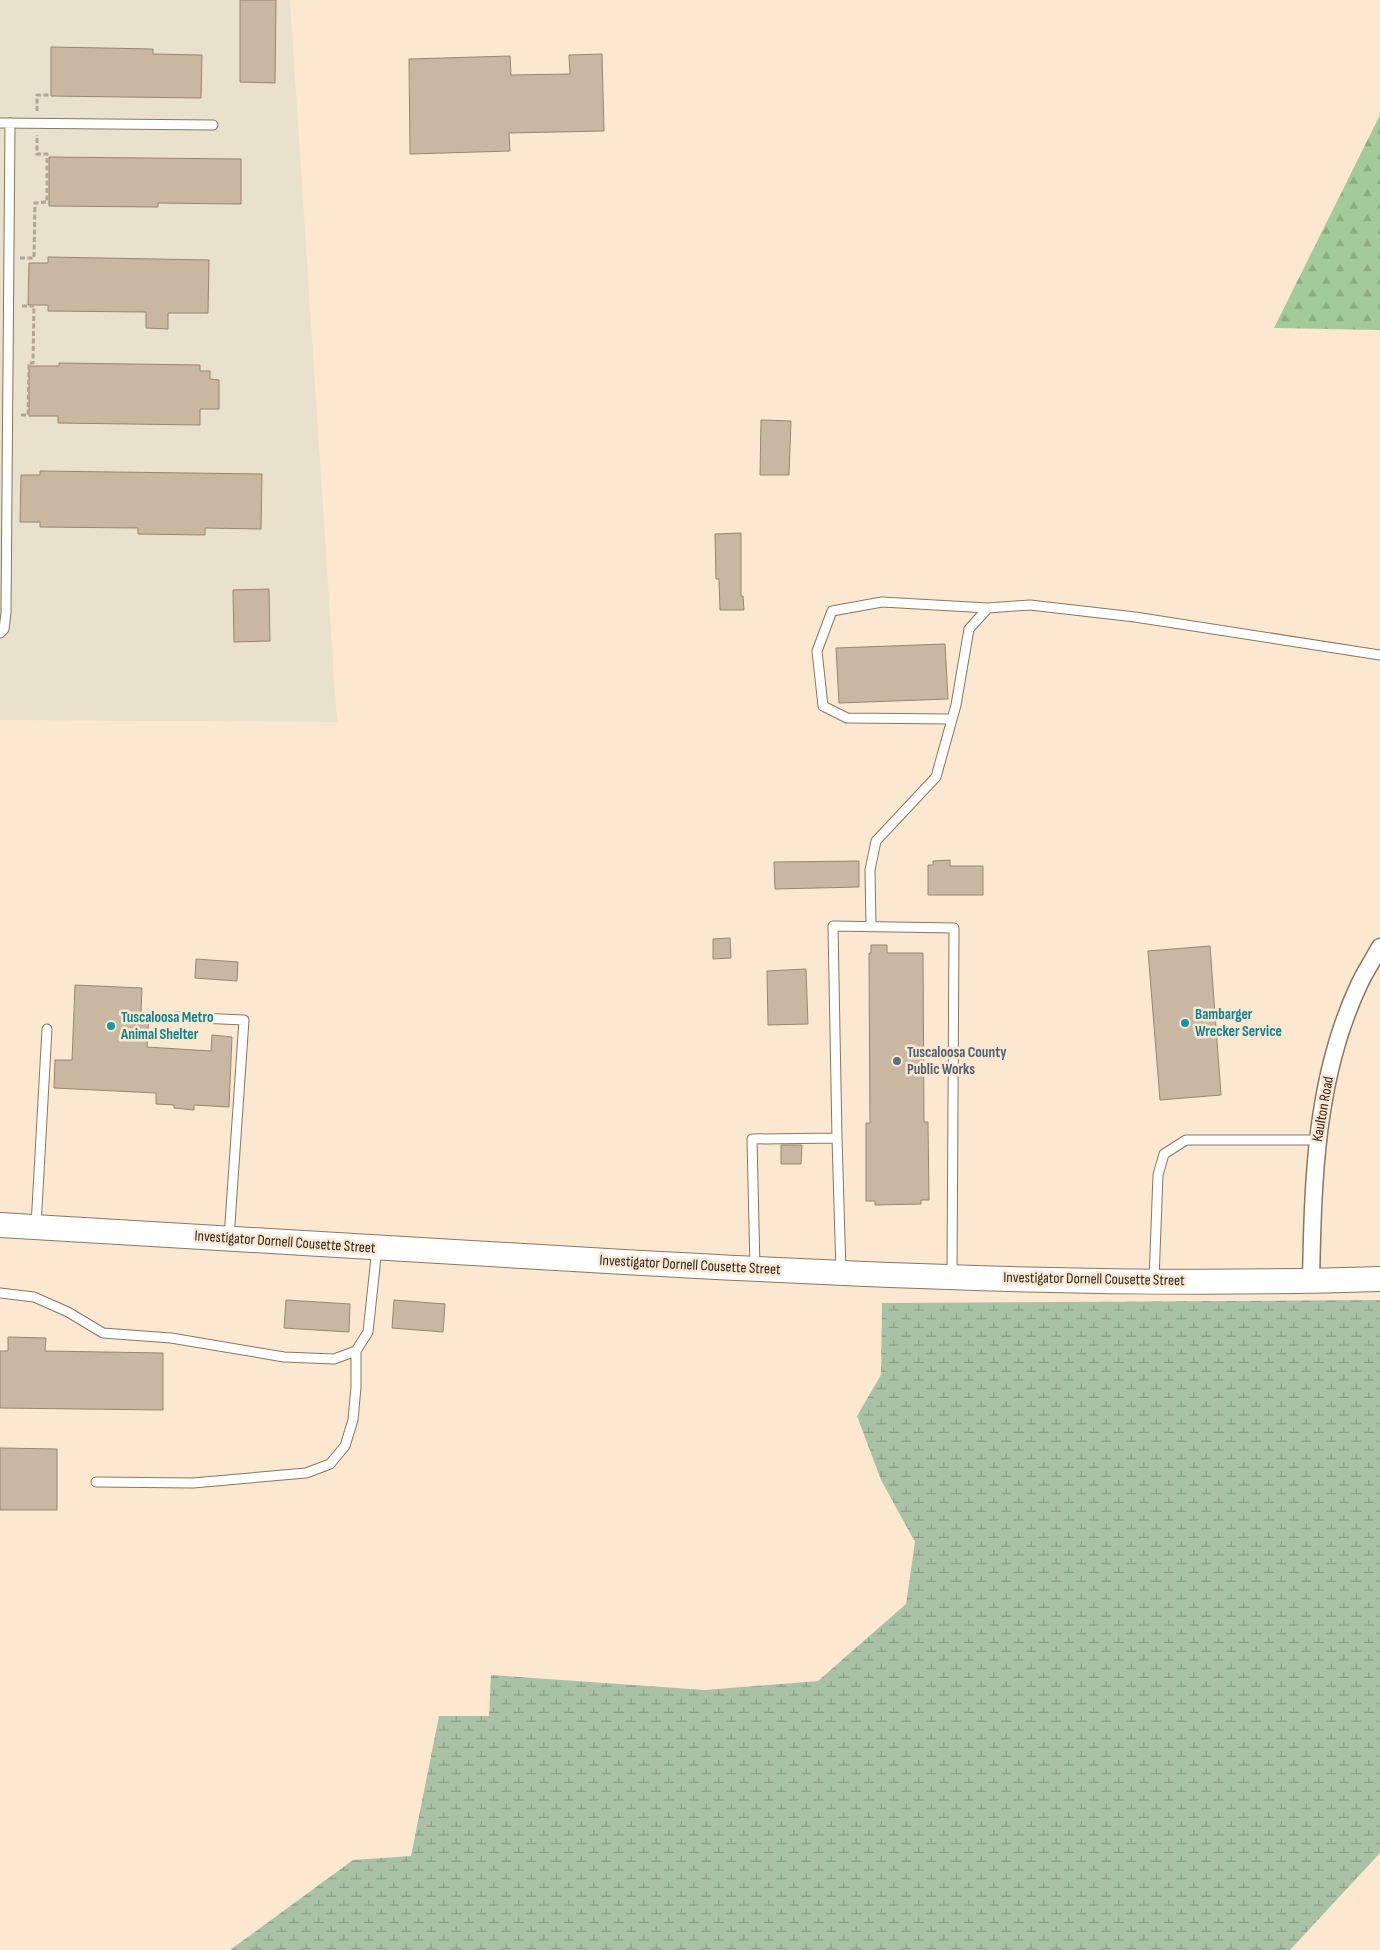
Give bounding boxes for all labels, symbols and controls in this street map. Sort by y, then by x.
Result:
place label: Bambarger Wrecker Service [1195,1005,1282,1041]
place label: Tuscaloosa Metro Animal Shelter [120,1008,214,1044]
marker: Bambarger Wrecker Service [1179,1017,1191,1029]
marker: Tuscaloosa Metro Animal Shelter [105,1020,117,1032]
place label: Tuscaloosa County Public Works [907,1043,1007,1079]
marker: Tuscaloosa County Public Works [891,1055,903,1067]
street label: Kaulton Road [1308,1075,1338,1143]
street label: Investigator Dornell Cousette Street [194,1226,376,1258]
street label: Investigator Dornell Cousette Street [599,1251,781,1279]
street label: Investigator Dornell Cousette Street [1003,1268,1185,1290]

